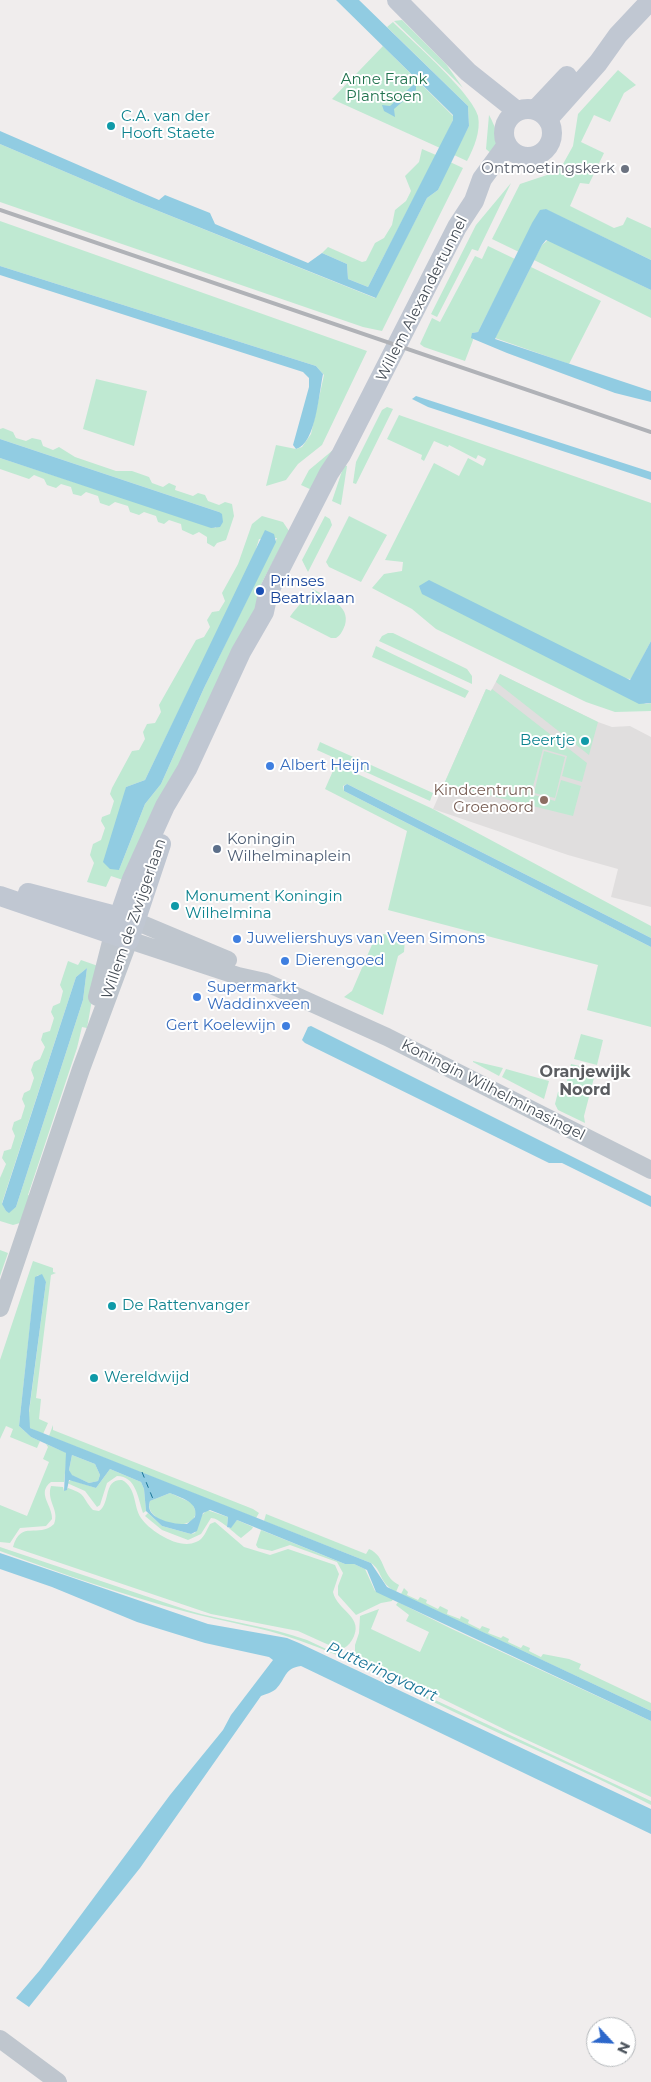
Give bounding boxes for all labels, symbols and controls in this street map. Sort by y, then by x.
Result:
park label: Anne Frank Plantsoen [341,71,427,106]
place label: C.A. van der Hooft Staete [121,108,215,143]
marker: C.A. van der Hooft Staete [105,120,117,132]
place label: Ontmoetingskerk [481,160,615,178]
marker: Ontmoetingskerk [619,163,631,175]
street label: Willem Alexandertunnel [372,213,472,385]
place label: Prinses Beatrixlaan [270,573,355,608]
marker: Prinses Beatrixlaan [254,585,266,597]
place label: Beertje [520,732,575,750]
marker: Beertje [579,735,591,747]
place label: Albert Heijn [280,757,370,775]
marker: Albert Heijn [264,760,276,772]
place label: Kindcentrum Groenoord [433,782,534,817]
marker: Kindcentrum Groenoord [538,794,550,806]
place label: Koningin Wilhelminaplein [227,831,351,866]
street label: Willem de Zwijgerlaan [98,836,170,1002]
marker: Koningin Wilhelminaplein [211,843,223,855]
place label: Monument Koningin Wilhelmina [185,888,343,923]
marker: Monument Koningin Wilhelmina [169,900,181,912]
place label: Juweliershuys van Veen Simons [247,930,485,948]
marker: Juweliershuys van Veen Simons [231,933,243,945]
place label: Dierengoed [295,952,384,970]
marker: Dierengoed [279,955,291,967]
place label: Supermarkt Waddinxveen [207,979,310,1014]
marker: Supermarkt Waddinxveen [191,991,203,1003]
place label: Gert Koelewijn [166,1017,276,1035]
marker: Gert Koelewijn [280,1020,292,1032]
street label: Koningin Wilhelminasingel [398,1036,588,1144]
district label: Oranjewijk Noord [540,1062,630,1100]
place label: De Rattenvanger [122,1297,250,1315]
marker: De Rattenvanger [106,1300,118,1312]
place label: Wereldwijd [104,1369,189,1387]
marker: Wereldwijd [88,1372,100,1384]
water label: Putteringvaart [324,1638,440,1706]
north arrow [586,2017,636,2067]
text: N [613,2039,634,2057]

